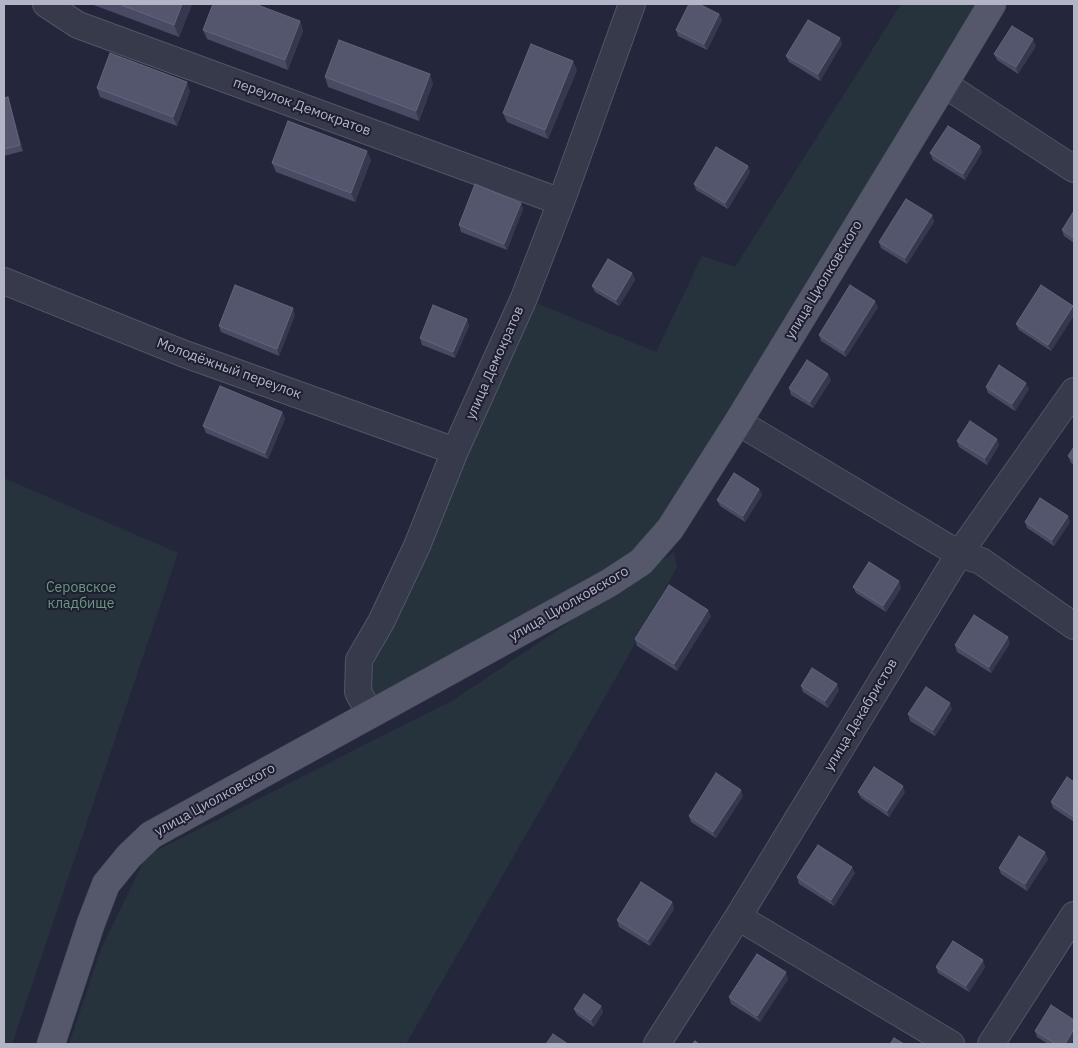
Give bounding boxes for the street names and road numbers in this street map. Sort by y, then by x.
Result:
street label: переулок Демократов [231,74,373,140]
street label: улица Циолковского [782,218,866,342]
street label: улица Демократов [462,304,528,422]
street label: Молодёжный переулок [154,335,304,403]
street label: улица Циолковского [506,563,632,645]
street label: улица Декабристов [821,656,901,774]
street label: улица Циолковского [152,760,278,840]

